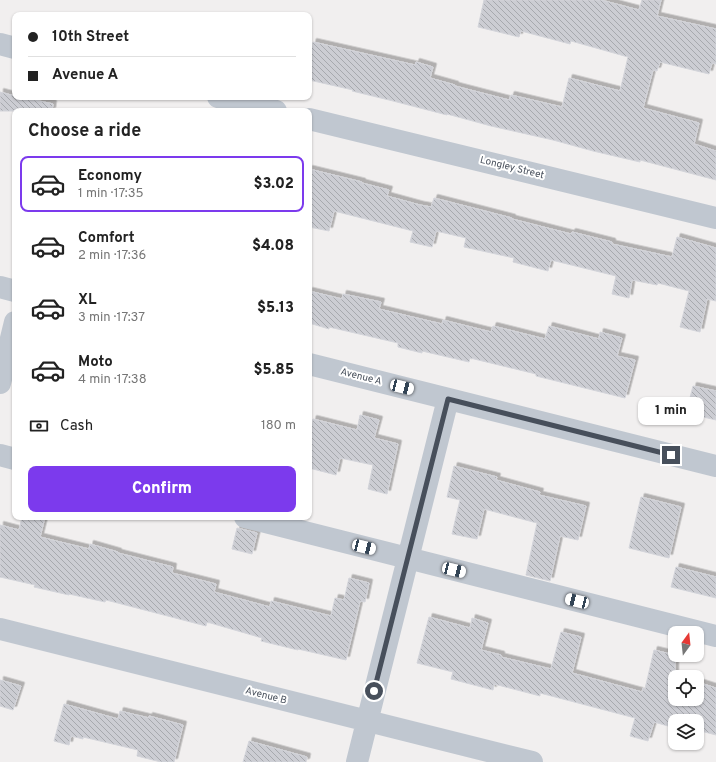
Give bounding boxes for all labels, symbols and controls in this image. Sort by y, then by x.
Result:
text: 10th Street [52,28,129,47]
text: Avenue A [52,66,118,85]
text: Choose a ride [28,120,141,143]
street label: Longley Street [479,154,546,182]
icon: car [30,166,66,202]
text: Economy [78,167,142,186]
text: $3.02 [253,175,294,194]
text: 1 min · 17:35 [78,186,144,202]
icon: car [30,228,66,264]
text: Comfort [78,229,135,248]
text: $4.08 [252,237,294,256]
text: 2 min · 17:36 [78,248,146,264]
icon: car [30,290,66,326]
text: XL [78,291,96,310]
text: $5.13 [257,299,294,318]
text: 3 min · 17:37 [78,310,145,326]
icon: car [30,352,66,388]
text: Moto [78,353,113,372]
text: $5.85 [253,361,294,380]
street label: Avenue A [339,366,383,388]
text: 4 min · 17:38 [78,372,147,388]
car [389,378,415,396]
callout: 1 min [638,397,704,425]
text: 1 min [655,403,687,419]
icon: cash [28,415,50,437]
text: Cash [60,417,93,436]
text: 180 m [261,418,296,434]
route end [662,446,680,464]
button: Confirm [28,466,296,512]
car [351,538,377,556]
car [441,561,467,579]
car [564,592,590,610]
north arrow [668,626,704,662]
map controls [668,626,704,750]
button: locate [668,670,704,706]
route start [365,682,383,700]
street label: Avenue B [244,685,288,707]
button: layers [668,714,704,750]

